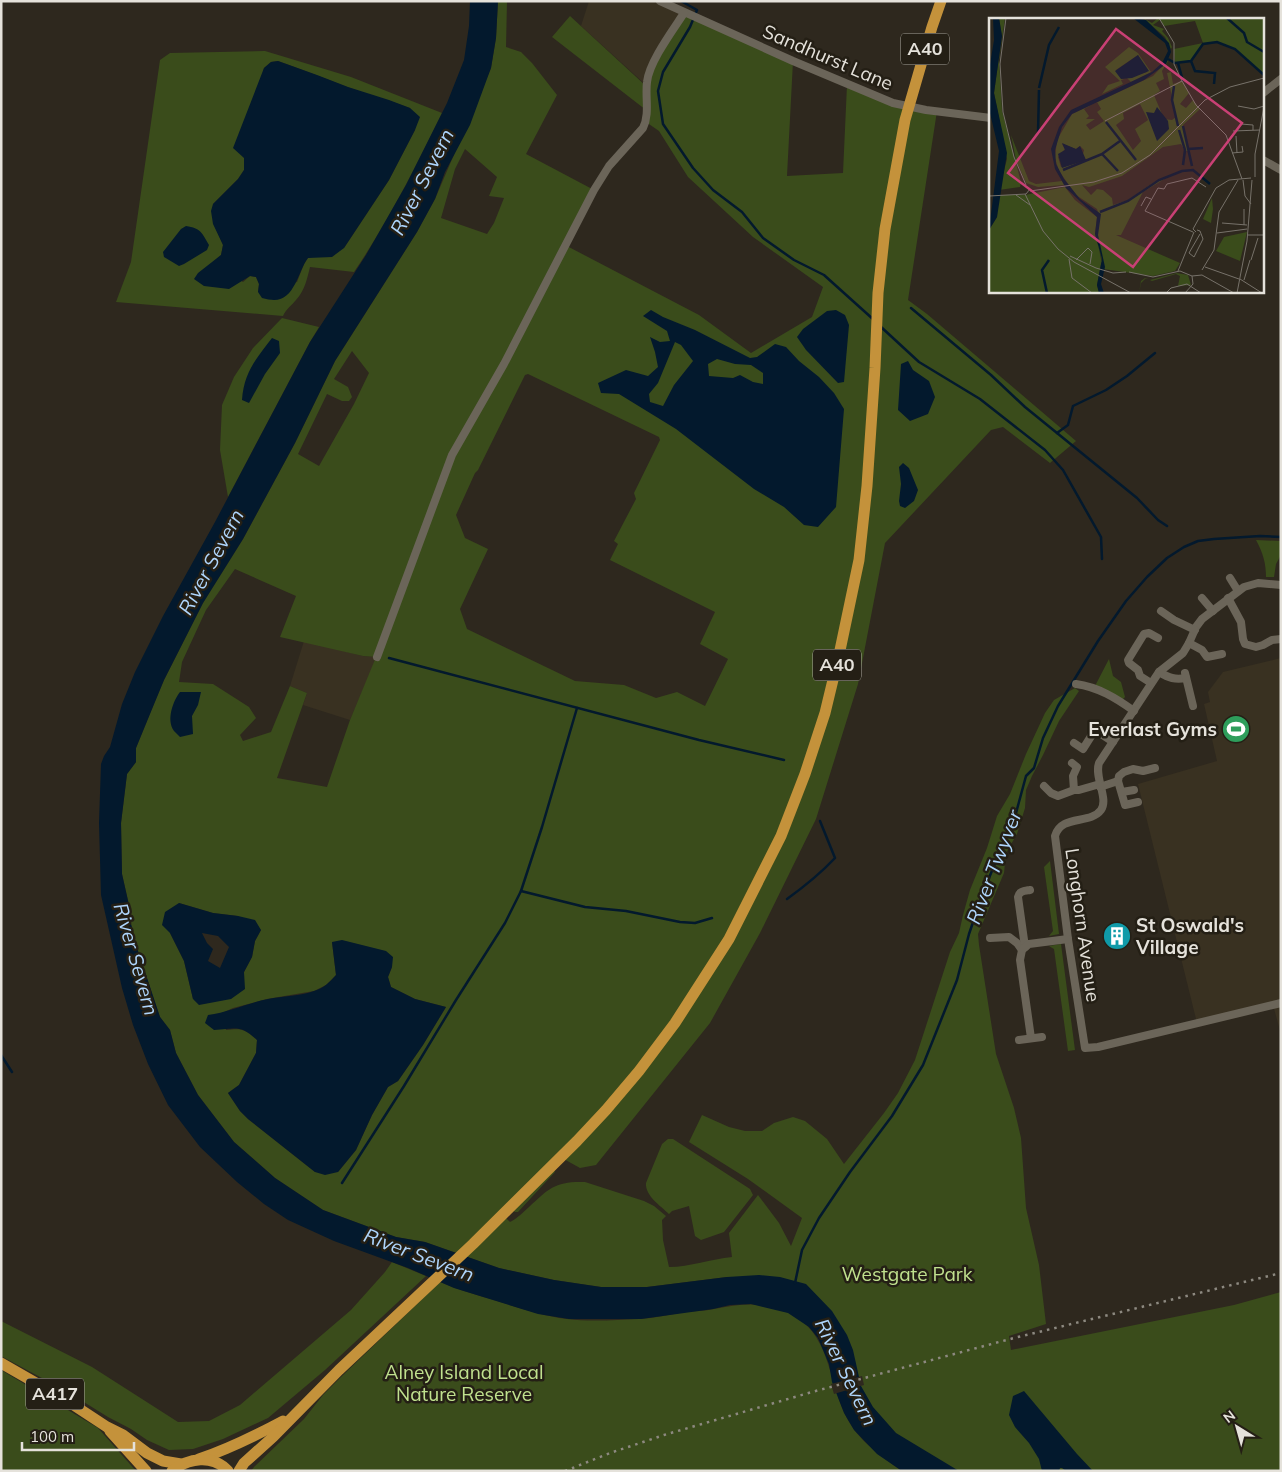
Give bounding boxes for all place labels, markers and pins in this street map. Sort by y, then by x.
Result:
sports icon: Everlast Gyms [1221,714,1251,744]
place label: Everlast Gyms [1088,717,1217,741]
place label: St Oswald's Village [1135,913,1244,959]
building icon: St Oswald's Village [1102,921,1132,951]

